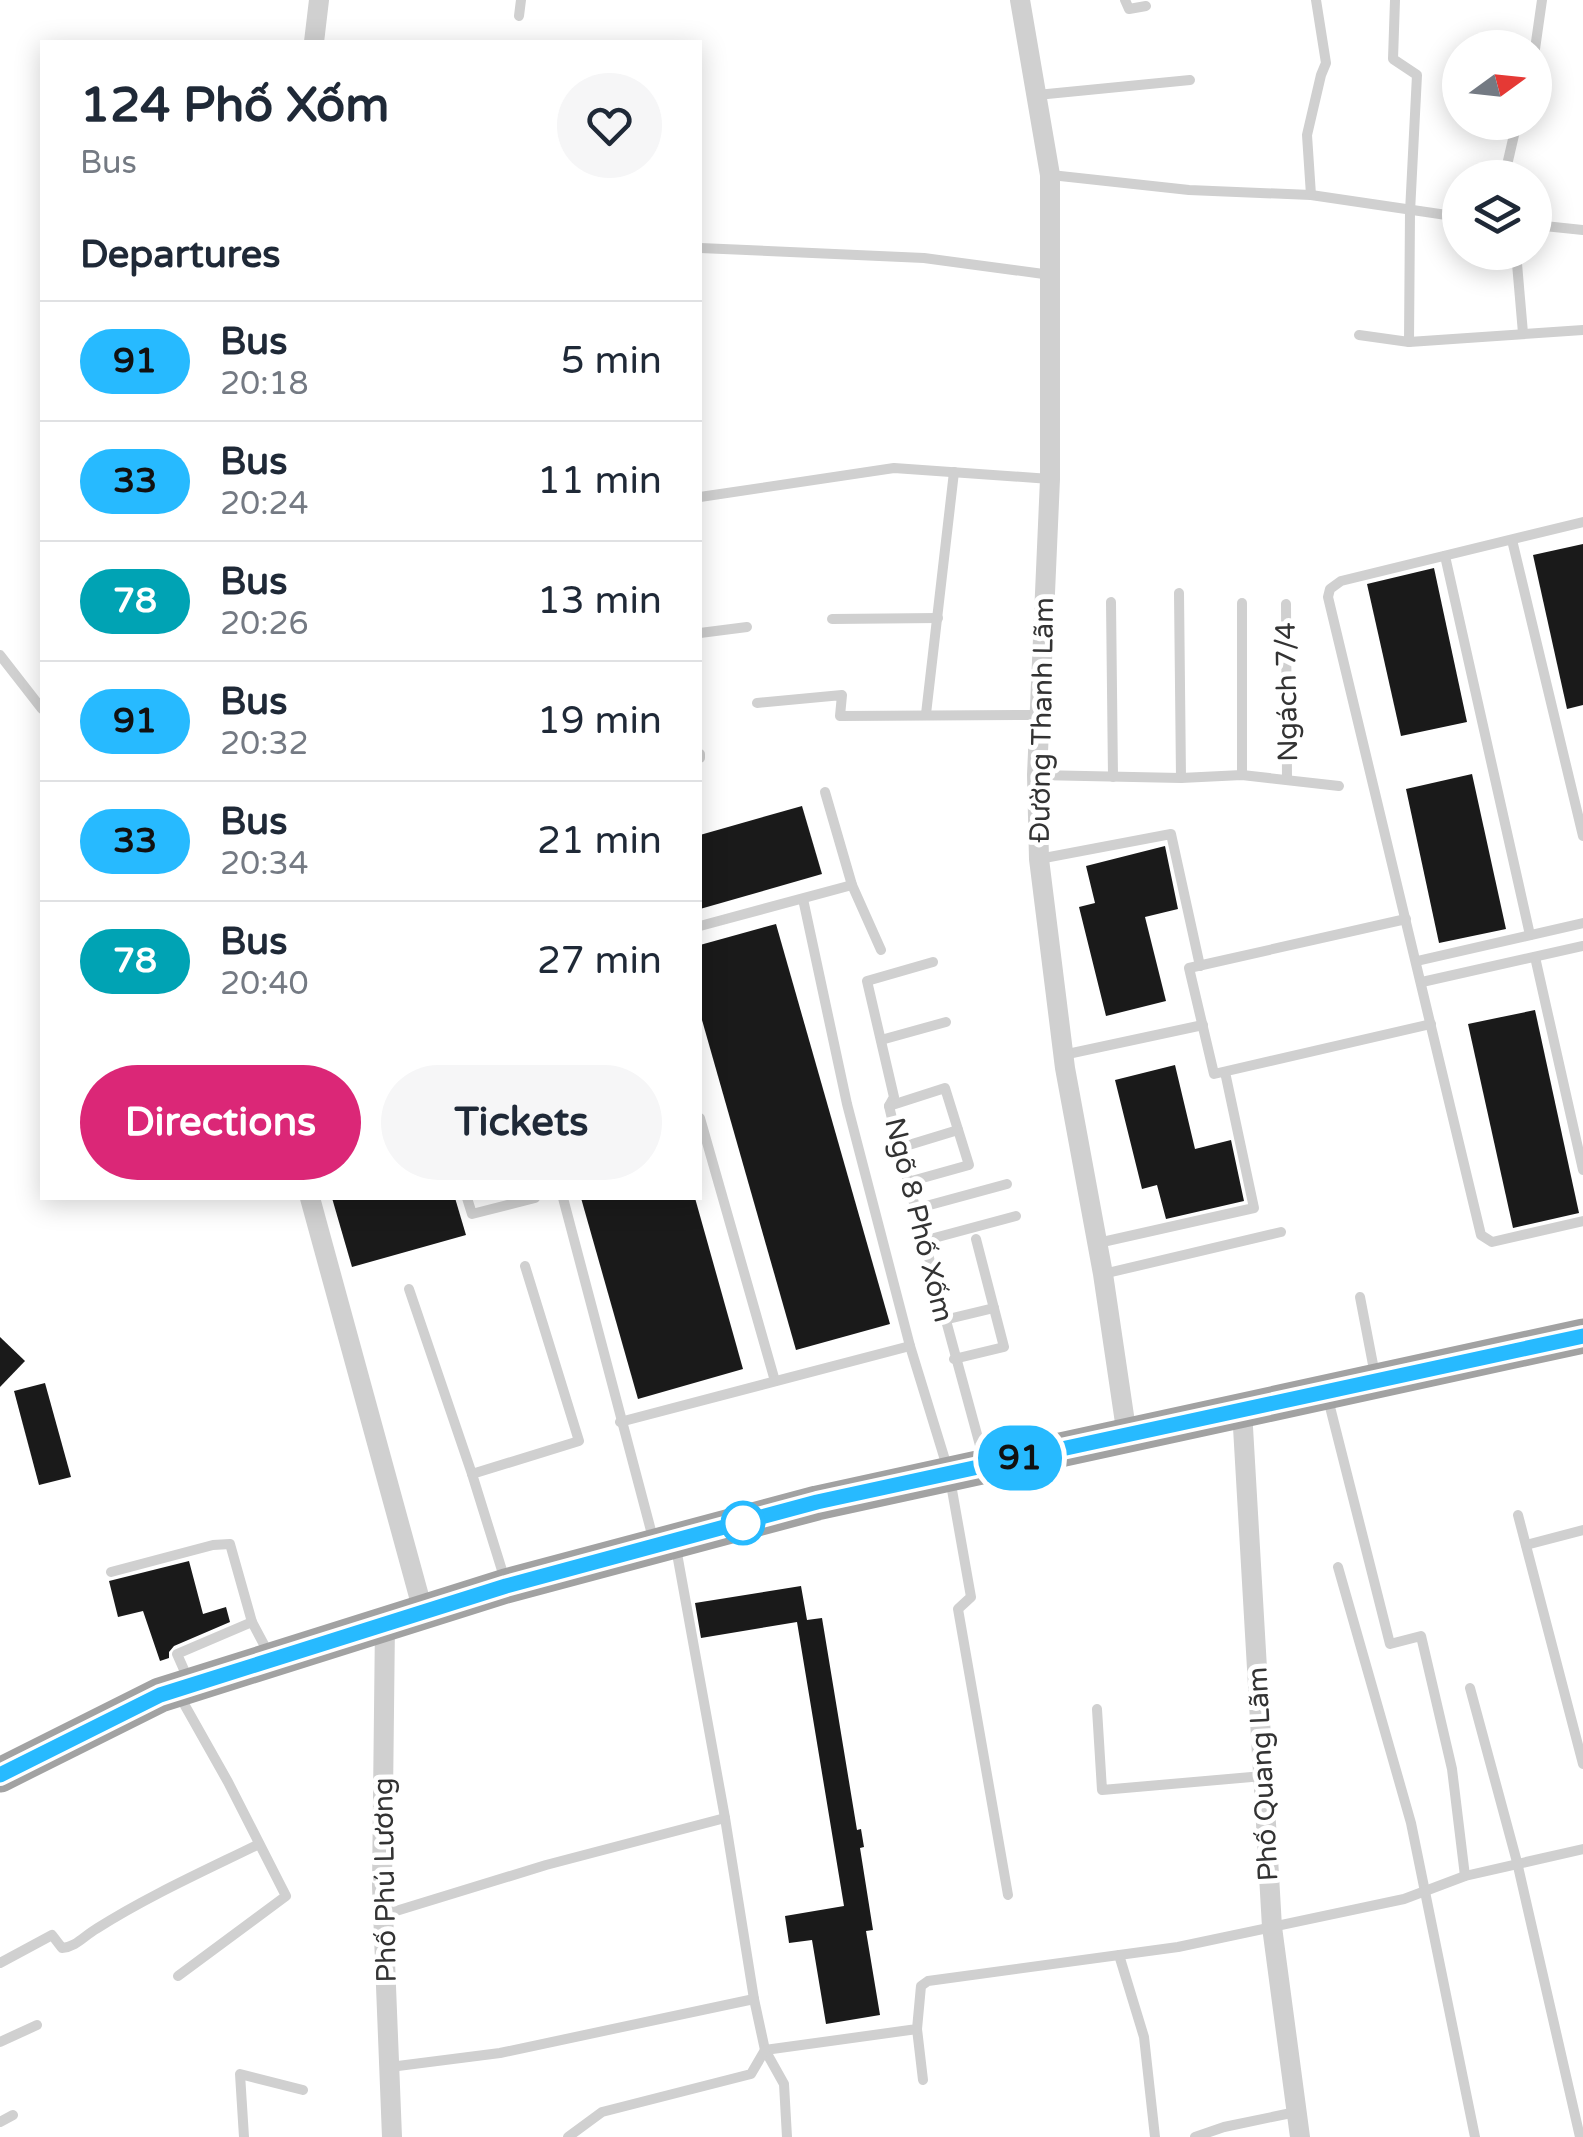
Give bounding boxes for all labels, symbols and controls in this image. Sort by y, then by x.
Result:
north arrow [1442,30,1552,140]
map controls [1442,30,1552,270]
button: heart [557,73,662,178]
text: 124 Phố Xốm [80,77,389,135]
text: Bus [80,144,137,182]
button: layers [1442,160,1552,270]
text: Departures [80,232,281,278]
text: Bus [220,319,287,365]
text: 5 min [561,338,662,384]
text: 91 [113,340,157,382]
text: 20:18 [220,365,309,403]
text: Bus [220,439,287,485]
text: 11 min [537,458,662,504]
text: 33 [113,460,157,502]
text: 20:24 [220,485,309,523]
text: Bus [220,559,287,605]
text: 13 min [537,578,662,624]
text: 78 [113,580,157,622]
street label: Đường Thanh Lãm [1023,597,1061,843]
text: 20:26 [220,605,309,643]
street label: Ngách 7/4 [1269,622,1305,762]
text: Bus [220,679,287,725]
text: 19 min [537,698,662,744]
text: 91 [113,700,157,742]
text: 20:32 [220,725,309,763]
text: Bus [220,799,287,845]
text: 21 min [537,818,662,864]
text: 33 [113,820,157,862]
text: 20:34 [220,845,309,883]
text: Bus [220,919,287,965]
text: 27 min [537,938,662,984]
text: 78 [113,940,157,982]
text: 20:40 [220,965,309,1003]
button: Directions [80,1065,361,1180]
button: Tickets [381,1065,662,1180]
street label: Ngõ 8 Phố Xốm [877,1114,961,1326]
line badge: 91 [975,1426,1065,1490]
text: 91 [998,1437,1042,1479]
unlabelled marker [722,1502,764,1544]
street label: Phố Quang Lãm [1240,1666,1286,1882]
street label: Phố Phú Lương [366,1777,404,1983]

